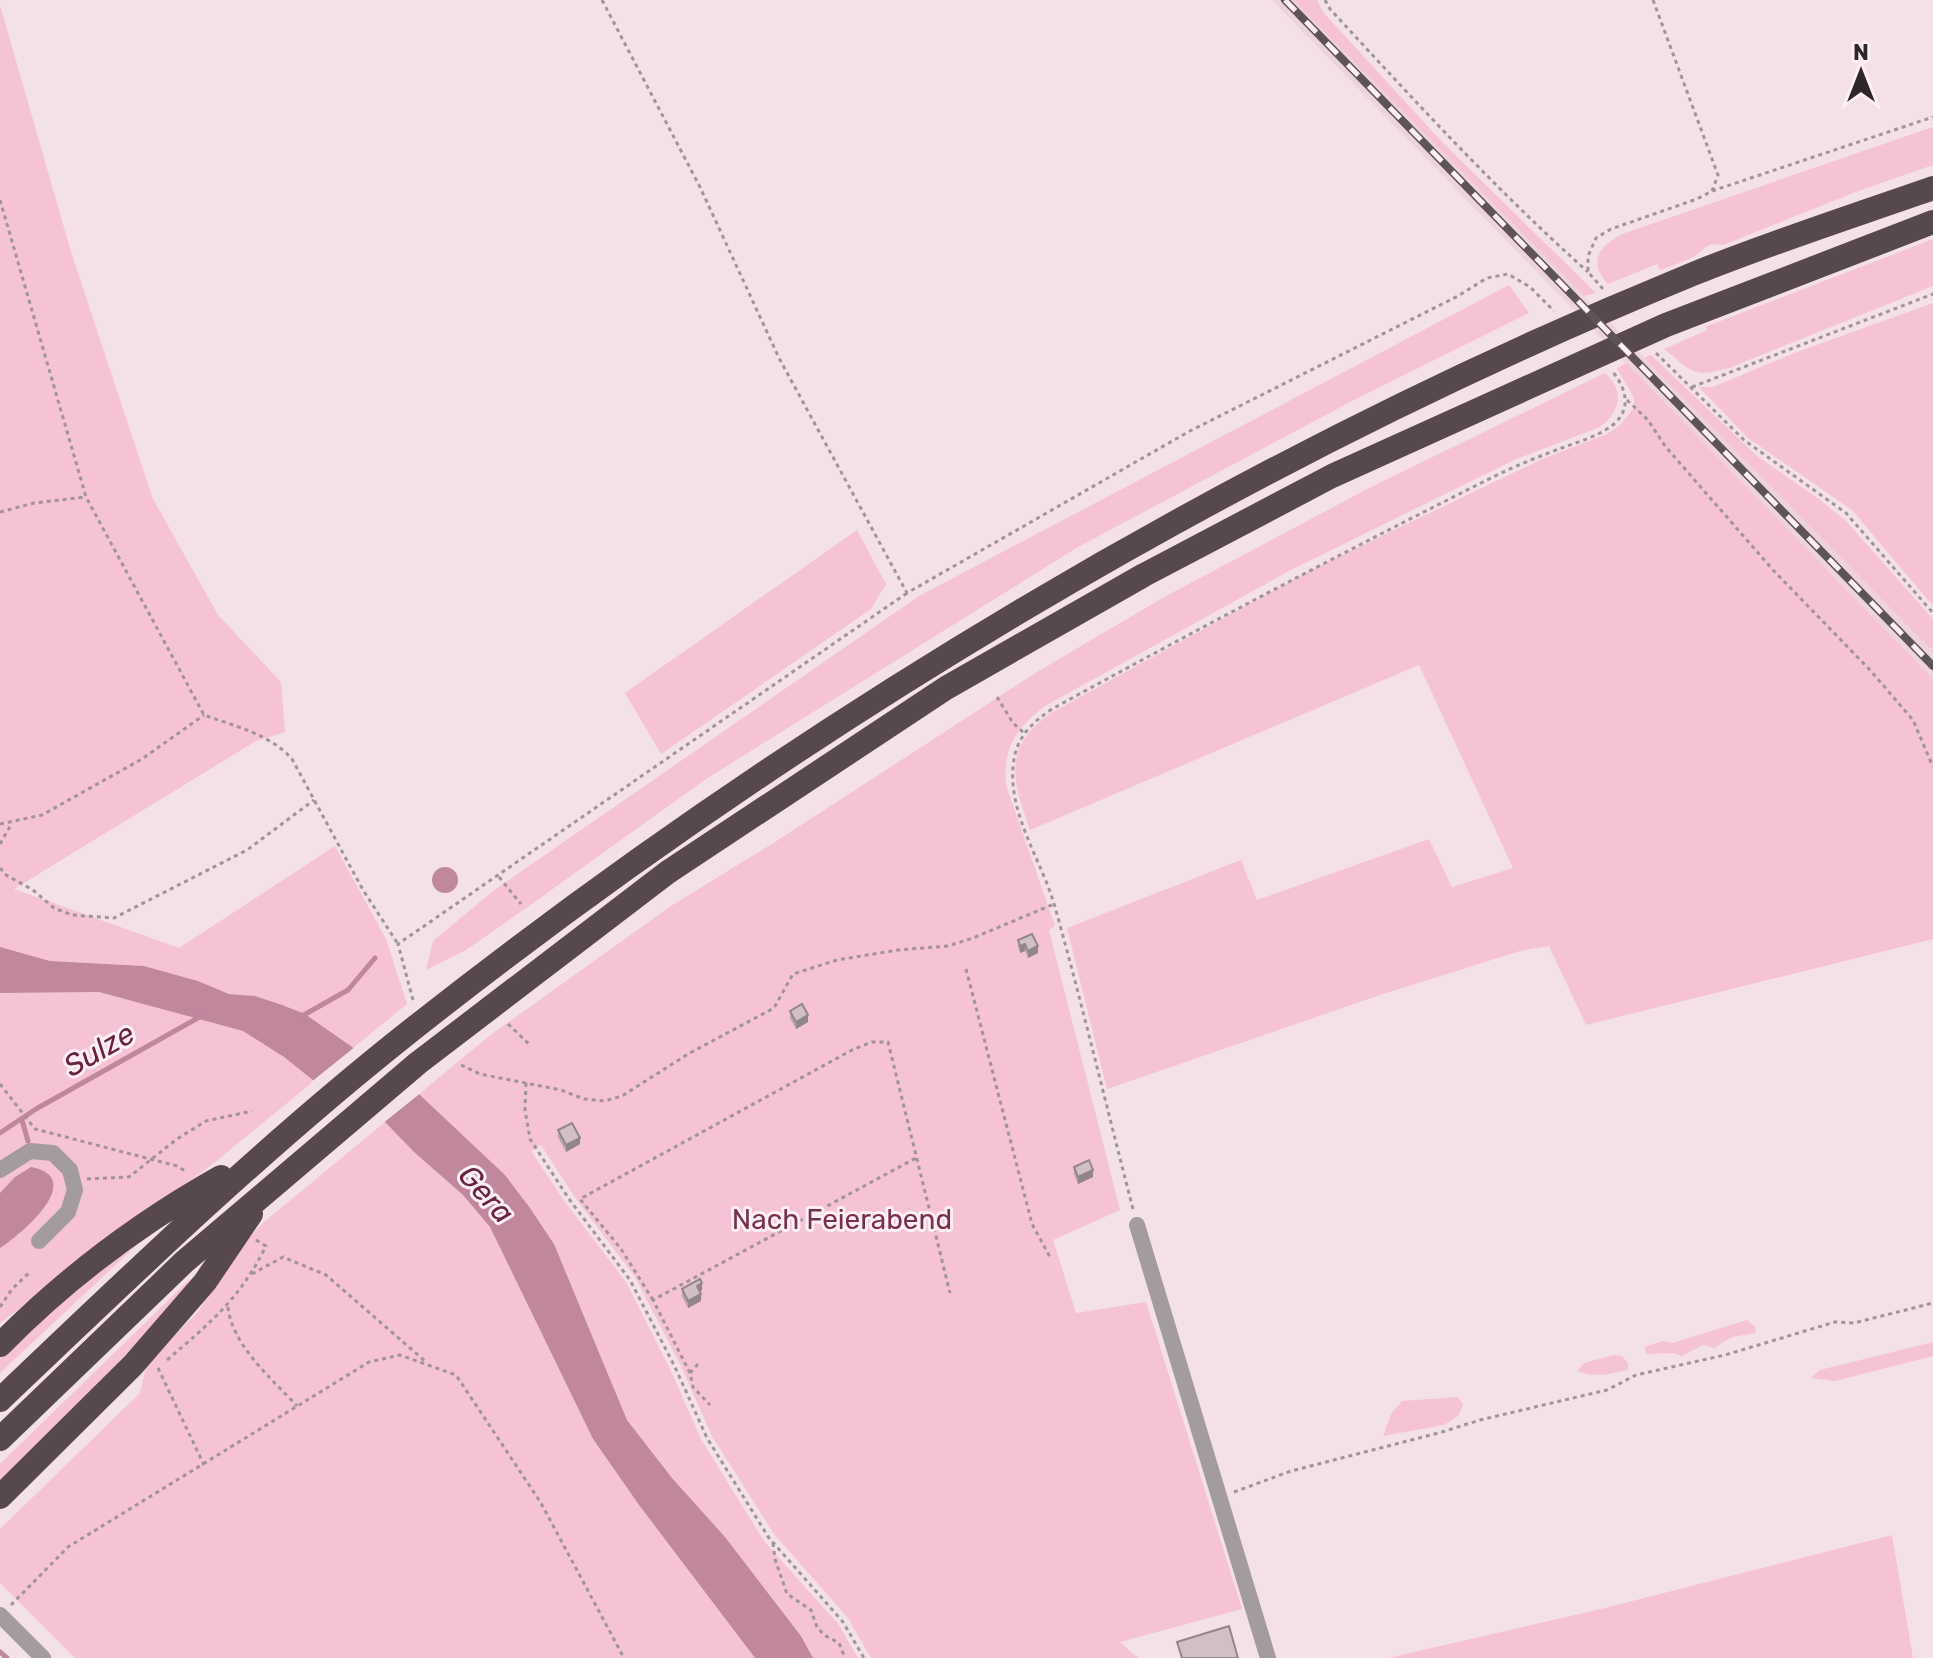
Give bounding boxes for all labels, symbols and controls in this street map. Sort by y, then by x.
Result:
north arrow [1821,32,1901,112]
text: N [1853,39,1869,66]
water label: Sulze [57,1015,141,1085]
water label: Gera [450,1157,522,1231]
park label: Nach Feierabend [732,1203,952,1236]

